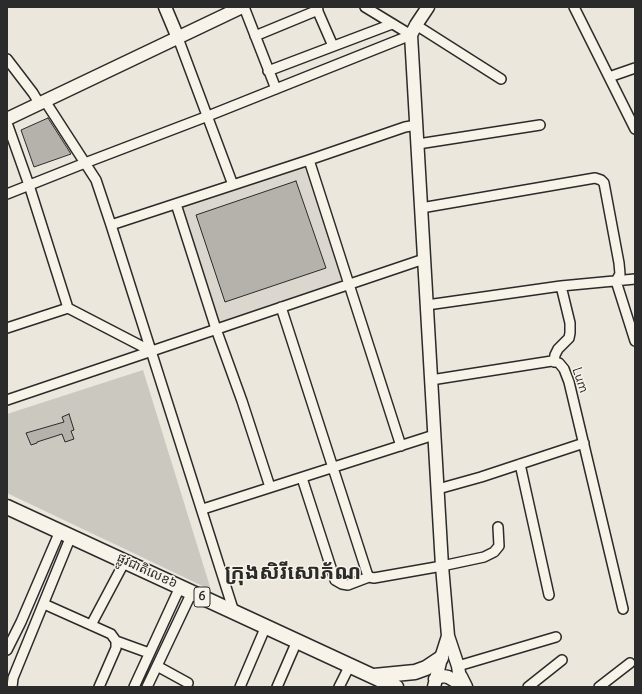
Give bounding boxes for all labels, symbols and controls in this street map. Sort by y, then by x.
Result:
street label: Lum [568,365,592,395]
street label: ផ្លូវជាតិលេខ៦ [114,550,180,592]
district label: ក្រុងសិរីសោភ័ណ [225,560,361,586]
road number: 6 [194,587,210,607]

